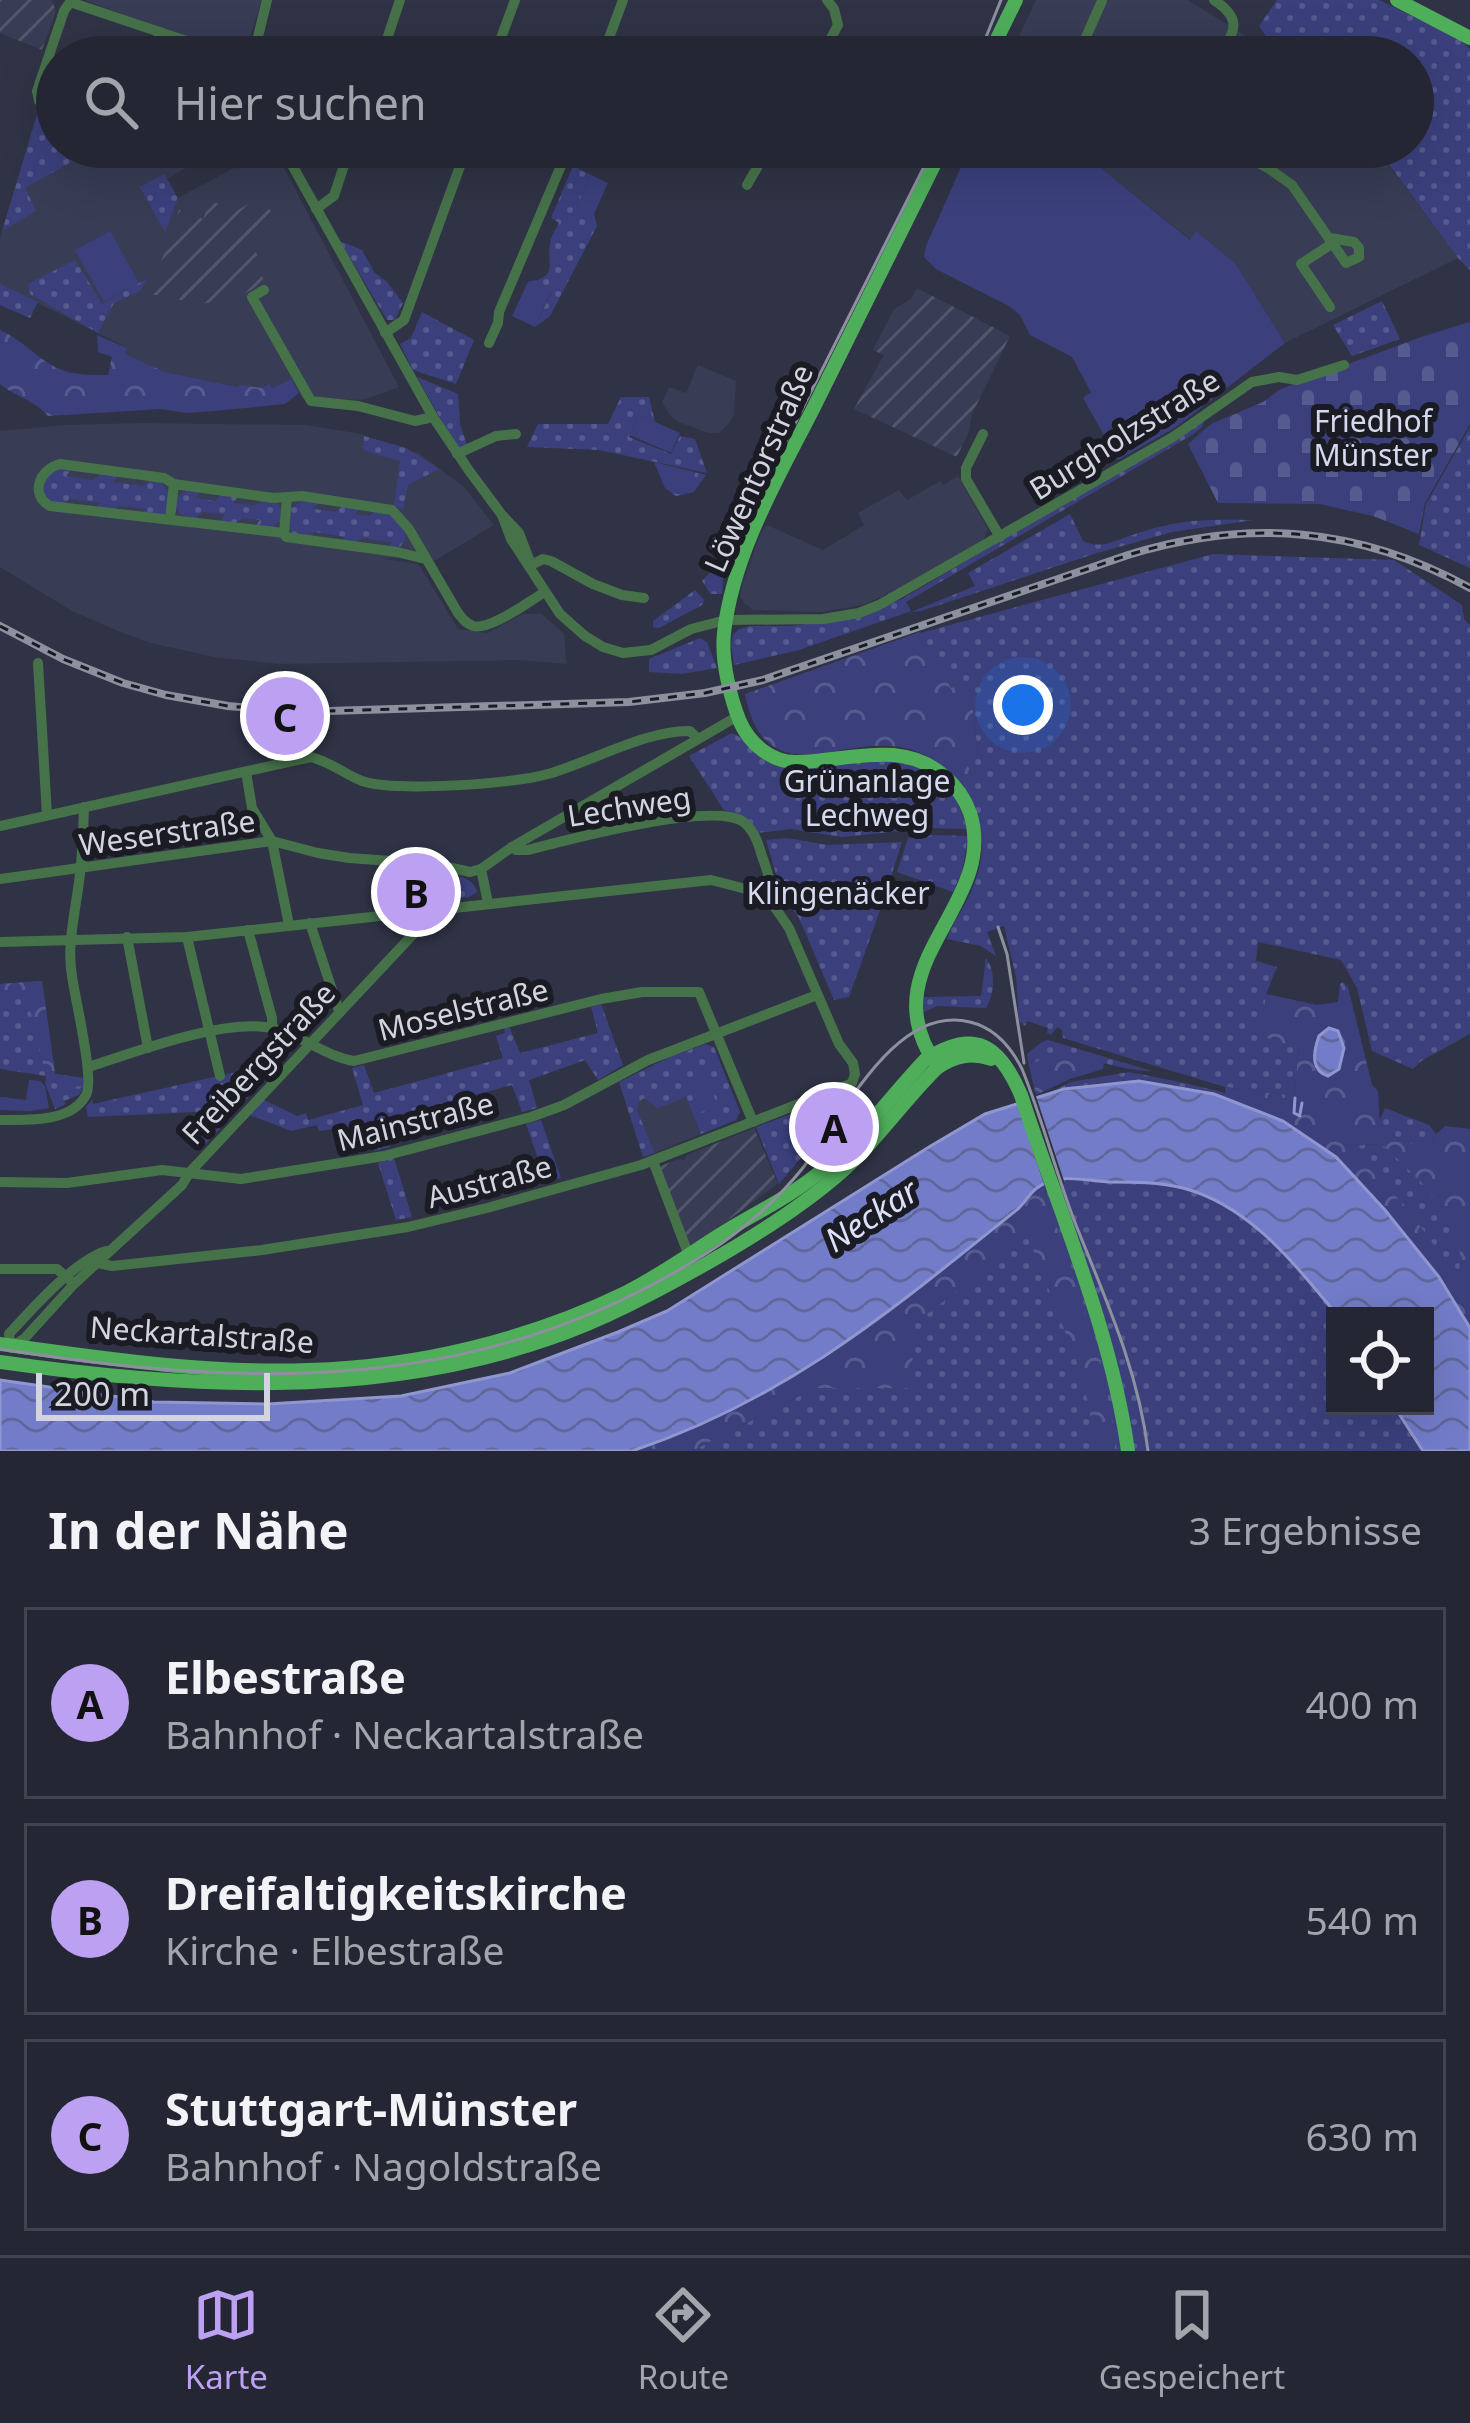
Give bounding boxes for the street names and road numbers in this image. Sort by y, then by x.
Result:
street label: Löwentorstraße [694,358,822,578]
street label: Burgholzstraße [1021,359,1227,509]
street label: Lechweg [564,776,694,836]
street label: Weserstraße [76,799,258,865]
street label: Moselstraße [374,968,552,1050]
street label: Freibergstraße [172,973,344,1153]
street label: Mainstraße [332,1082,498,1160]
street label: Austraße [422,1145,556,1217]
street label: Neckartalstraße [89,1306,315,1362]

